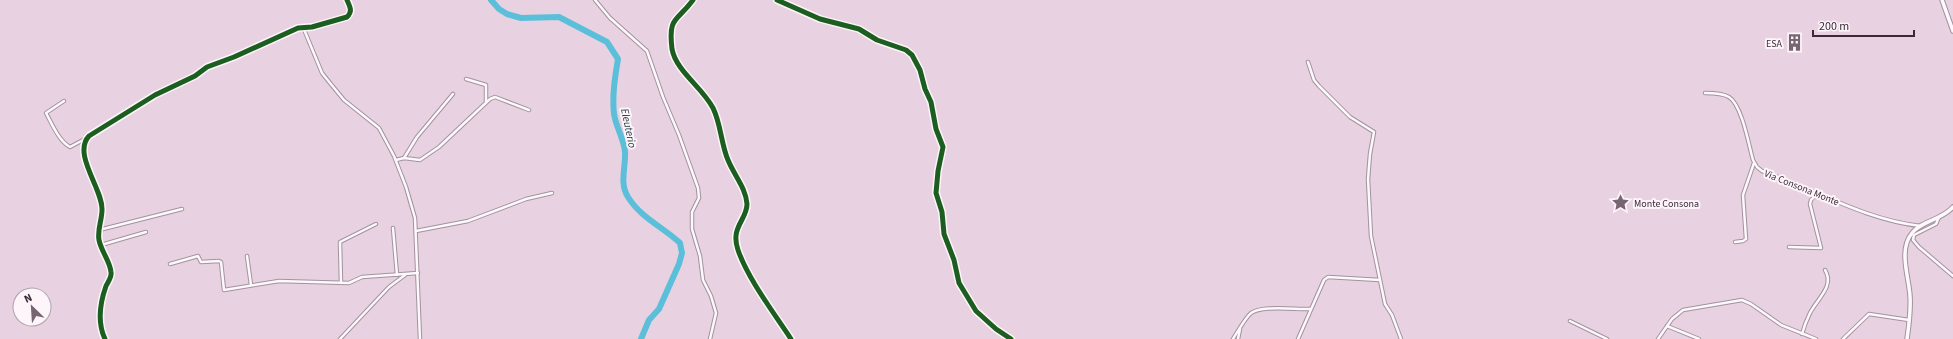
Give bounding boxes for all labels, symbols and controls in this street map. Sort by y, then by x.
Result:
scale bar [1813,12,1914,38]
text: 200 m [1819,18,1849,35]
building icon: ESA [1785,33,1805,53]
place label: ESA [1766,37,1783,51]
water label: Eleuterio [617,107,640,150]
street label: Via Consona Monte [1762,167,1841,209]
place icon: Monte Consona [1611,193,1631,213]
place label: Monte Consona [1634,197,1699,211]
north arrow [12,287,52,327]
text: N [21,290,34,307]

